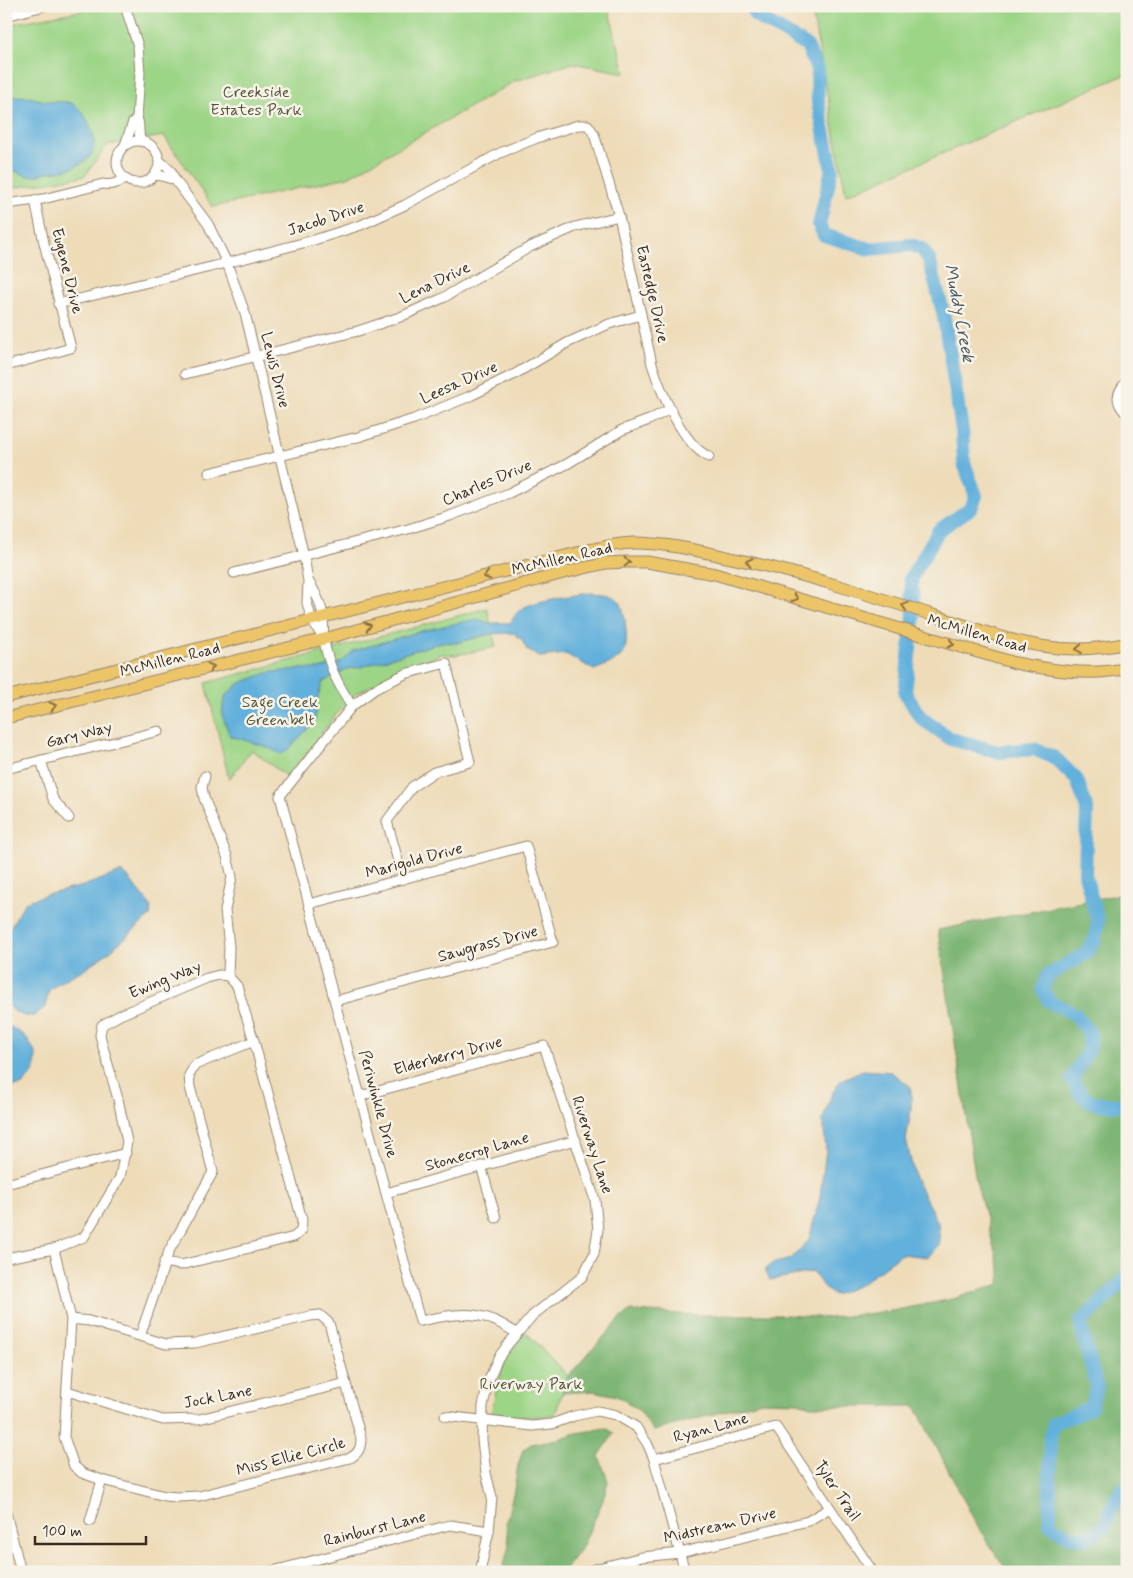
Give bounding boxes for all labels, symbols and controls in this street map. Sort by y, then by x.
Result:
park label: Creekside Estates Park [210,82,302,121]
street label: Jacob Drive [285,197,367,241]
street label: Eugene Drive [46,226,88,316]
street label: Eastedge Drive [630,243,673,345]
street label: Lena Drive [396,257,474,309]
water label: Muddy Creek [938,262,980,365]
street label: Lewis Drive [255,330,295,410]
street label: Leesa Drive [417,357,501,409]
street label: Charles Drive [439,455,535,511]
street label: McMillen Road [510,537,614,581]
one-way arrow [624,557,632,568]
one-way arrow [744,557,753,568]
one-way arrow [482,570,491,581]
one-way arrow [791,592,799,602]
one-way arrow [901,602,909,612]
street label: McMillen Road [925,610,1029,658]
one-way arrow [364,622,372,632]
street label: McMillen Road [118,637,222,683]
one-way arrow [946,639,954,649]
one-way arrow [1074,644,1082,655]
one-way arrow [207,662,216,673]
park label: Sage Creek Greenbelt [242,692,318,731]
one-way arrow [49,701,58,712]
street label: Gary Way [44,717,114,753]
street label: Marigold Drive [363,838,465,885]
street label: Sawgrass Drive [436,921,541,968]
street label: Ewing Way [126,956,205,1005]
street label: Elderberry Drive [391,1031,505,1081]
street label: Periwinkle Drive [354,1048,403,1161]
street label: Riverway Lane [566,1093,618,1197]
street label: Stonecrop Lane [423,1127,531,1177]
park label: Riverway Park [479,1374,583,1395]
street label: Jock Lane [182,1380,254,1414]
street label: Ryan Lane [671,1408,751,1448]
street label: Miss Ellie Circle [234,1432,348,1482]
street label: Tyler Trail [809,1457,865,1525]
street label: Midstream Drive [662,1503,778,1549]
street label: Rainburst Lane [322,1506,428,1552]
scale bar [35,1513,146,1545]
text: 100 m [42,1522,82,1542]

